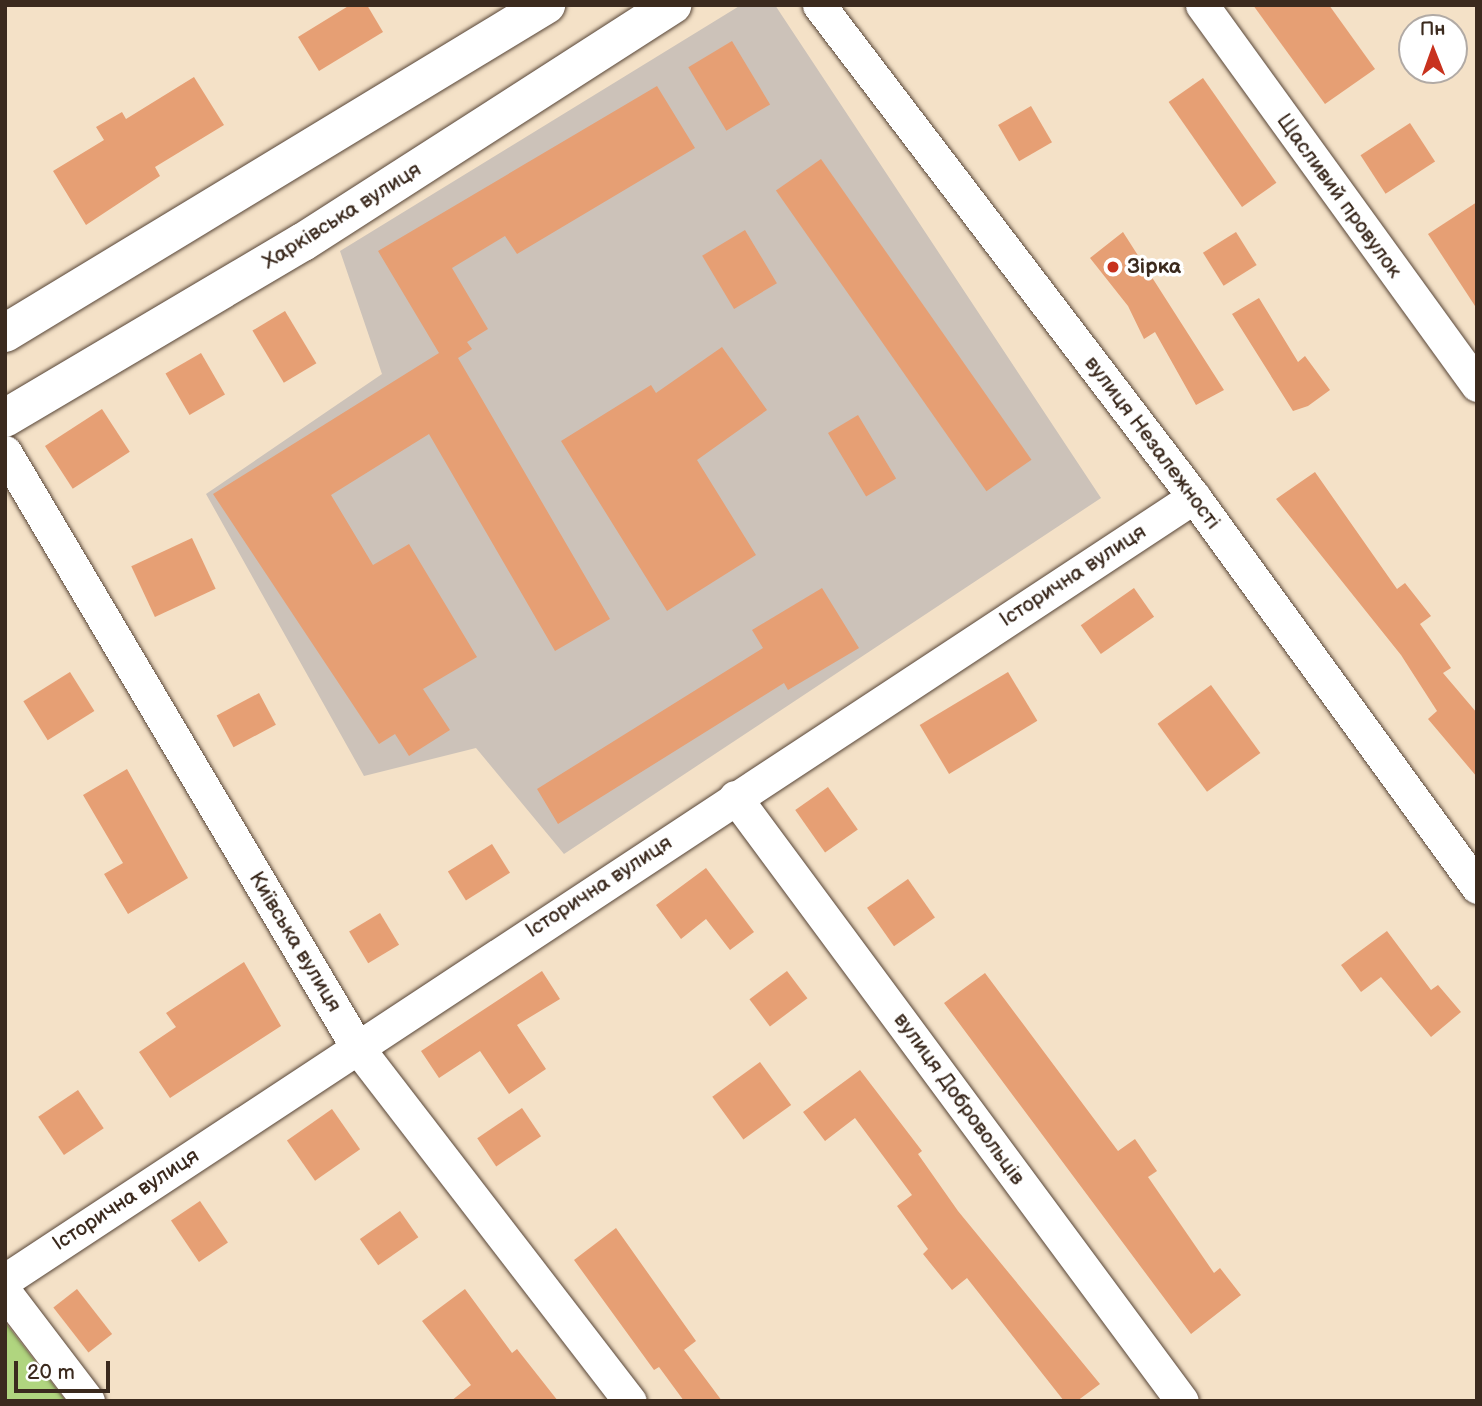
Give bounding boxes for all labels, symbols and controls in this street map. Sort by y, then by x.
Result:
north arrow [1398,14,1468,84]
text: Пн [1420,18,1446,41]
street label: Щасливий провулок [1271,109,1407,283]
street label: Харківська вулиця [258,157,426,275]
place label: Зірка [1127,254,1181,280]
marker: Зірка [1105,259,1121,275]
street label: вулиця Незалежності [1079,352,1225,534]
street label: Історична вулиця [995,519,1151,633]
street label: Історична вулиця [521,830,677,944]
street label: Київська вулиця [243,867,347,1017]
street label: вулиця Добровольців [888,1008,1030,1190]
street label: Історична вулиця [48,1143,204,1257]
scale bar [18,1346,114,1390]
text: 20 m [27,1360,75,1385]

